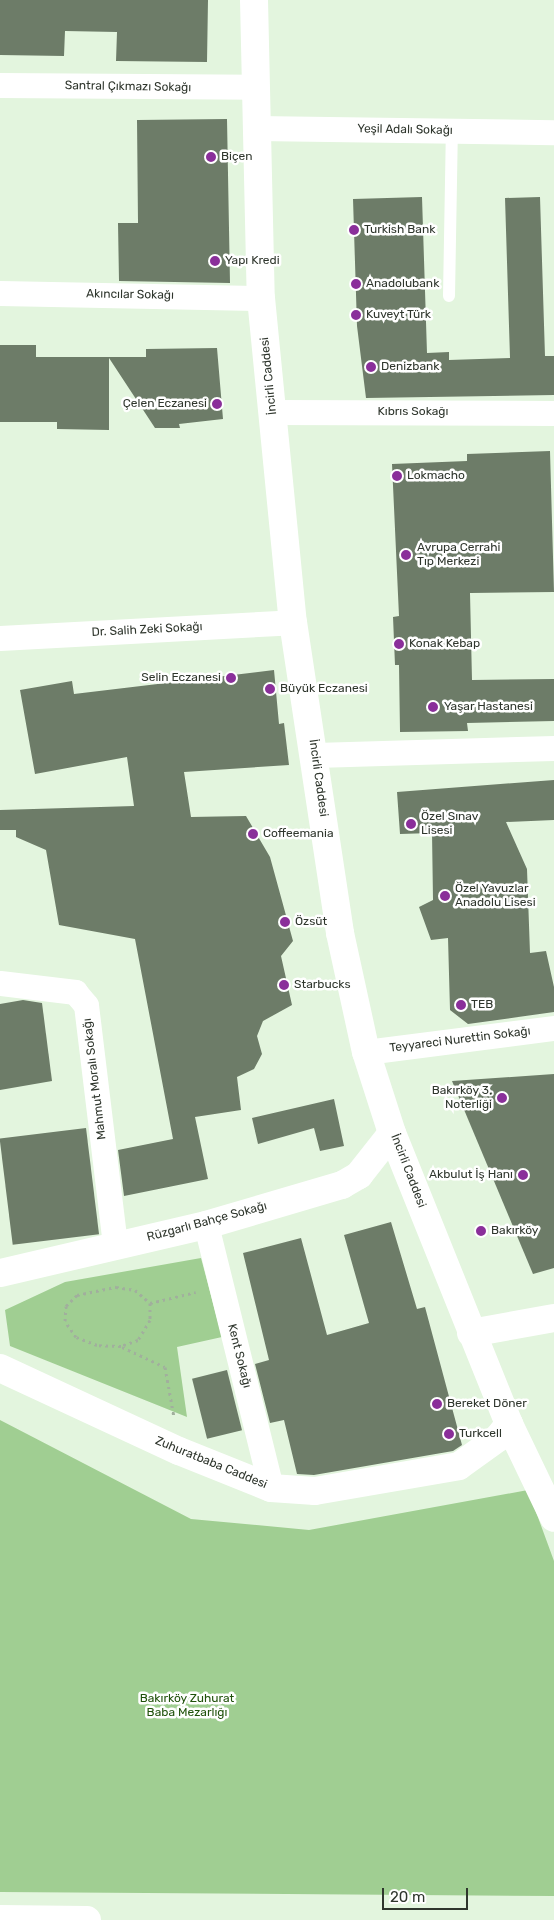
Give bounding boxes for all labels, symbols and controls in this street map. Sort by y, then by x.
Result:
street label: Santral Çıkmazı Sokağı [65,79,191,95]
street label: Yeşil Adalı Sokağı [357,122,453,138]
place label: Biçen [221,150,253,164]
marker: Biçen [205,151,217,163]
place label: Turkish Bank [364,223,435,237]
marker: Turkish Bank [348,224,360,236]
place label: Yapı Kredi [225,254,280,268]
marker: Yapı Kredi [209,255,221,267]
place label: Anadolubank [366,277,439,291]
marker: Anadolubank [350,278,362,290]
street label: Akıncılar Sokağı [86,287,174,303]
place label: Kuveyt Türk [366,308,431,322]
marker: Kuveyt Türk [350,309,362,321]
street label: İncirli Caddesi [258,336,280,416]
place label: Denizbank [381,360,439,374]
marker: Denizbank [365,361,377,373]
place label: Çelen Eczanesi [123,397,207,411]
marker: Çelen Eczanesi [211,398,223,410]
street label: Kıbrıs Sokağı [378,405,448,419]
place label: Lokmacho [407,469,465,483]
marker: Lokmacho [391,470,403,482]
place label: Avrupa Cerrahi Tıp Merkezi [417,541,500,569]
marker: Avrupa Cerrahi Tıp Merkezi [399,548,413,562]
street label: Dr. Salih Zeki Sokağı [91,620,203,640]
place label: Konak Kebap [409,637,480,651]
marker: Konak Kebap [393,638,405,650]
place label: Selin Eczanesi [141,671,221,685]
marker: Selin Eczanesi [225,672,237,684]
place label: Büyük Eczanesi [280,682,368,696]
marker: Büyük Eczanesi [264,683,276,695]
marker: Yaşar Hastanesi [426,700,440,714]
place label: Yaşar Hastanesi [444,700,533,714]
street label: İncirli Caddesi [305,738,331,818]
place label: Özel Sınav Lisesi [421,810,479,838]
marker: Özel Sınav Lisesi [405,818,417,830]
place label: Coffeemania [263,827,334,841]
marker: Coffeemania [247,828,259,840]
place label: Özel Yavuzlar Anadolu Lisesi [455,882,536,910]
marker: Özel Yavuzlar Anadolu Lisesi [439,890,451,902]
place label: Özsüt [295,915,327,929]
marker: Özsüt [279,916,291,928]
place label: Starbucks [294,978,351,992]
marker: Starbucks [278,979,290,991]
place label: TEB [471,998,493,1012]
marker: TEB [455,999,467,1011]
street label: Mahmut Moralı Sokağı [80,1017,110,1141]
street label: Teyyareci Nurettin Sokağı [389,1024,531,1056]
place label: Bakırköy 3. Noterliği [431,1084,492,1112]
marker: Bakırköy 3. Noterliği [496,1092,508,1104]
street label: İncirli Caddesi [387,1132,429,1210]
place label: Akbulut İş Hanı [429,1168,513,1182]
marker: Akbulut İş Hanı [517,1169,529,1181]
street label: Rüzgarlı Bahçe Sokağı [145,1199,269,1245]
place label: Bakırköy [491,1224,538,1238]
marker: Bakırköy [475,1225,487,1237]
street label: Kent Sokağı [224,1322,254,1390]
place label: Bereket Döner [447,1397,527,1411]
marker: Bereket Döner [431,1398,443,1410]
place label: Turkcell [459,1427,502,1441]
marker: Turkcell [443,1428,455,1440]
street label: Zuhuratbaba Caddesi [153,1434,269,1492]
park label: Bakırköy Zuhurat Baba Mezarlığı [140,1692,234,1720]
scale bar [384,1878,470,1910]
text: 20 m [390,1888,425,1906]

